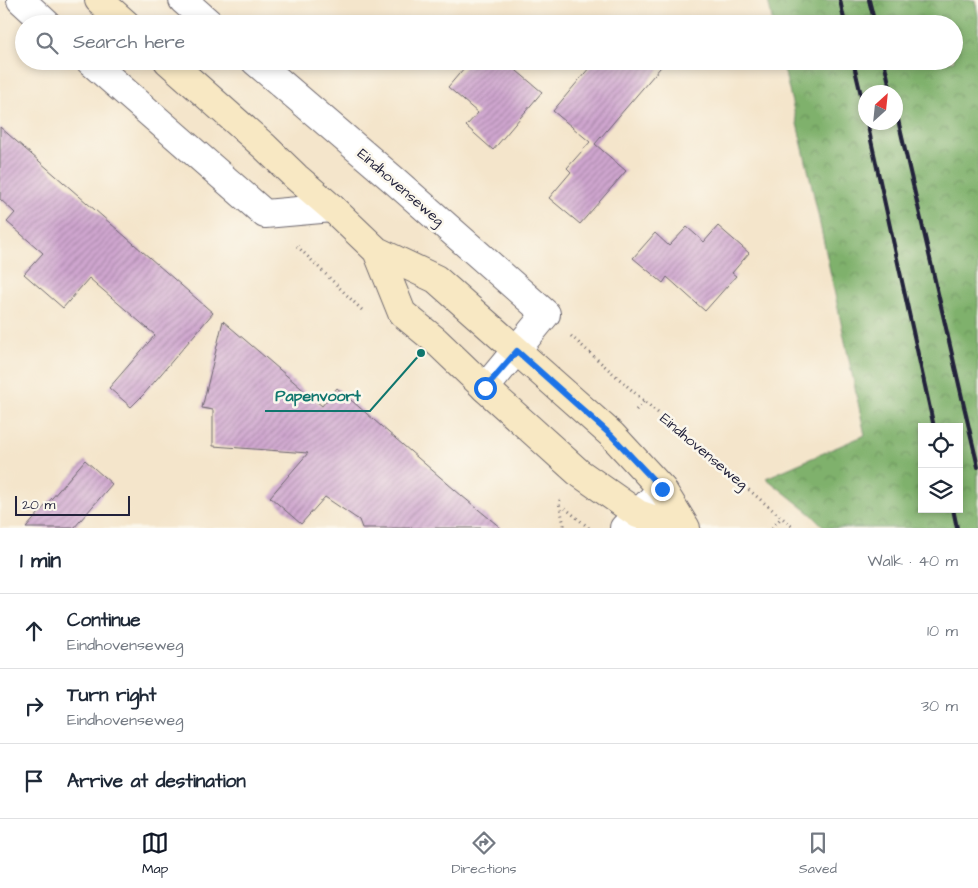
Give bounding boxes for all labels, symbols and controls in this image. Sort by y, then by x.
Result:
search box [15,15,963,70]
icon: search [33,29,61,57]
text: Search here [73,29,185,56]
north arrow [858,85,903,130]
street label: Eindhovenseweg [352,144,449,232]
route start [474,377,497,400]
callout: Papenvoort [265,380,370,411]
text: Papenvoort [275,385,361,407]
street label: Eindhovenseweg [654,408,752,495]
map controls [918,423,963,513]
button: locate [918,423,963,468]
button: layers [918,468,963,513]
route end [651,478,674,501]
scale bar [15,493,130,516]
text: 20 m [22,495,55,515]
text: 1 min [20,546,61,575]
text: Walk · 40 m [868,550,958,572]
text: Continue [67,607,141,634]
icon: ahead [20,617,48,645]
text: 10 m [927,620,958,642]
text: Eindhovenseweg [67,634,184,656]
text: Turn right [67,682,156,709]
icon: right [20,692,48,720]
text: 30 m [921,695,958,717]
text: Eindhovenseweg [67,709,184,731]
icon: arrive [20,767,48,795]
text: Arrive at destination [67,768,246,795]
tab: Map [141,829,169,879]
tab: Directions [451,829,516,879]
tab: Saved [799,829,837,879]

